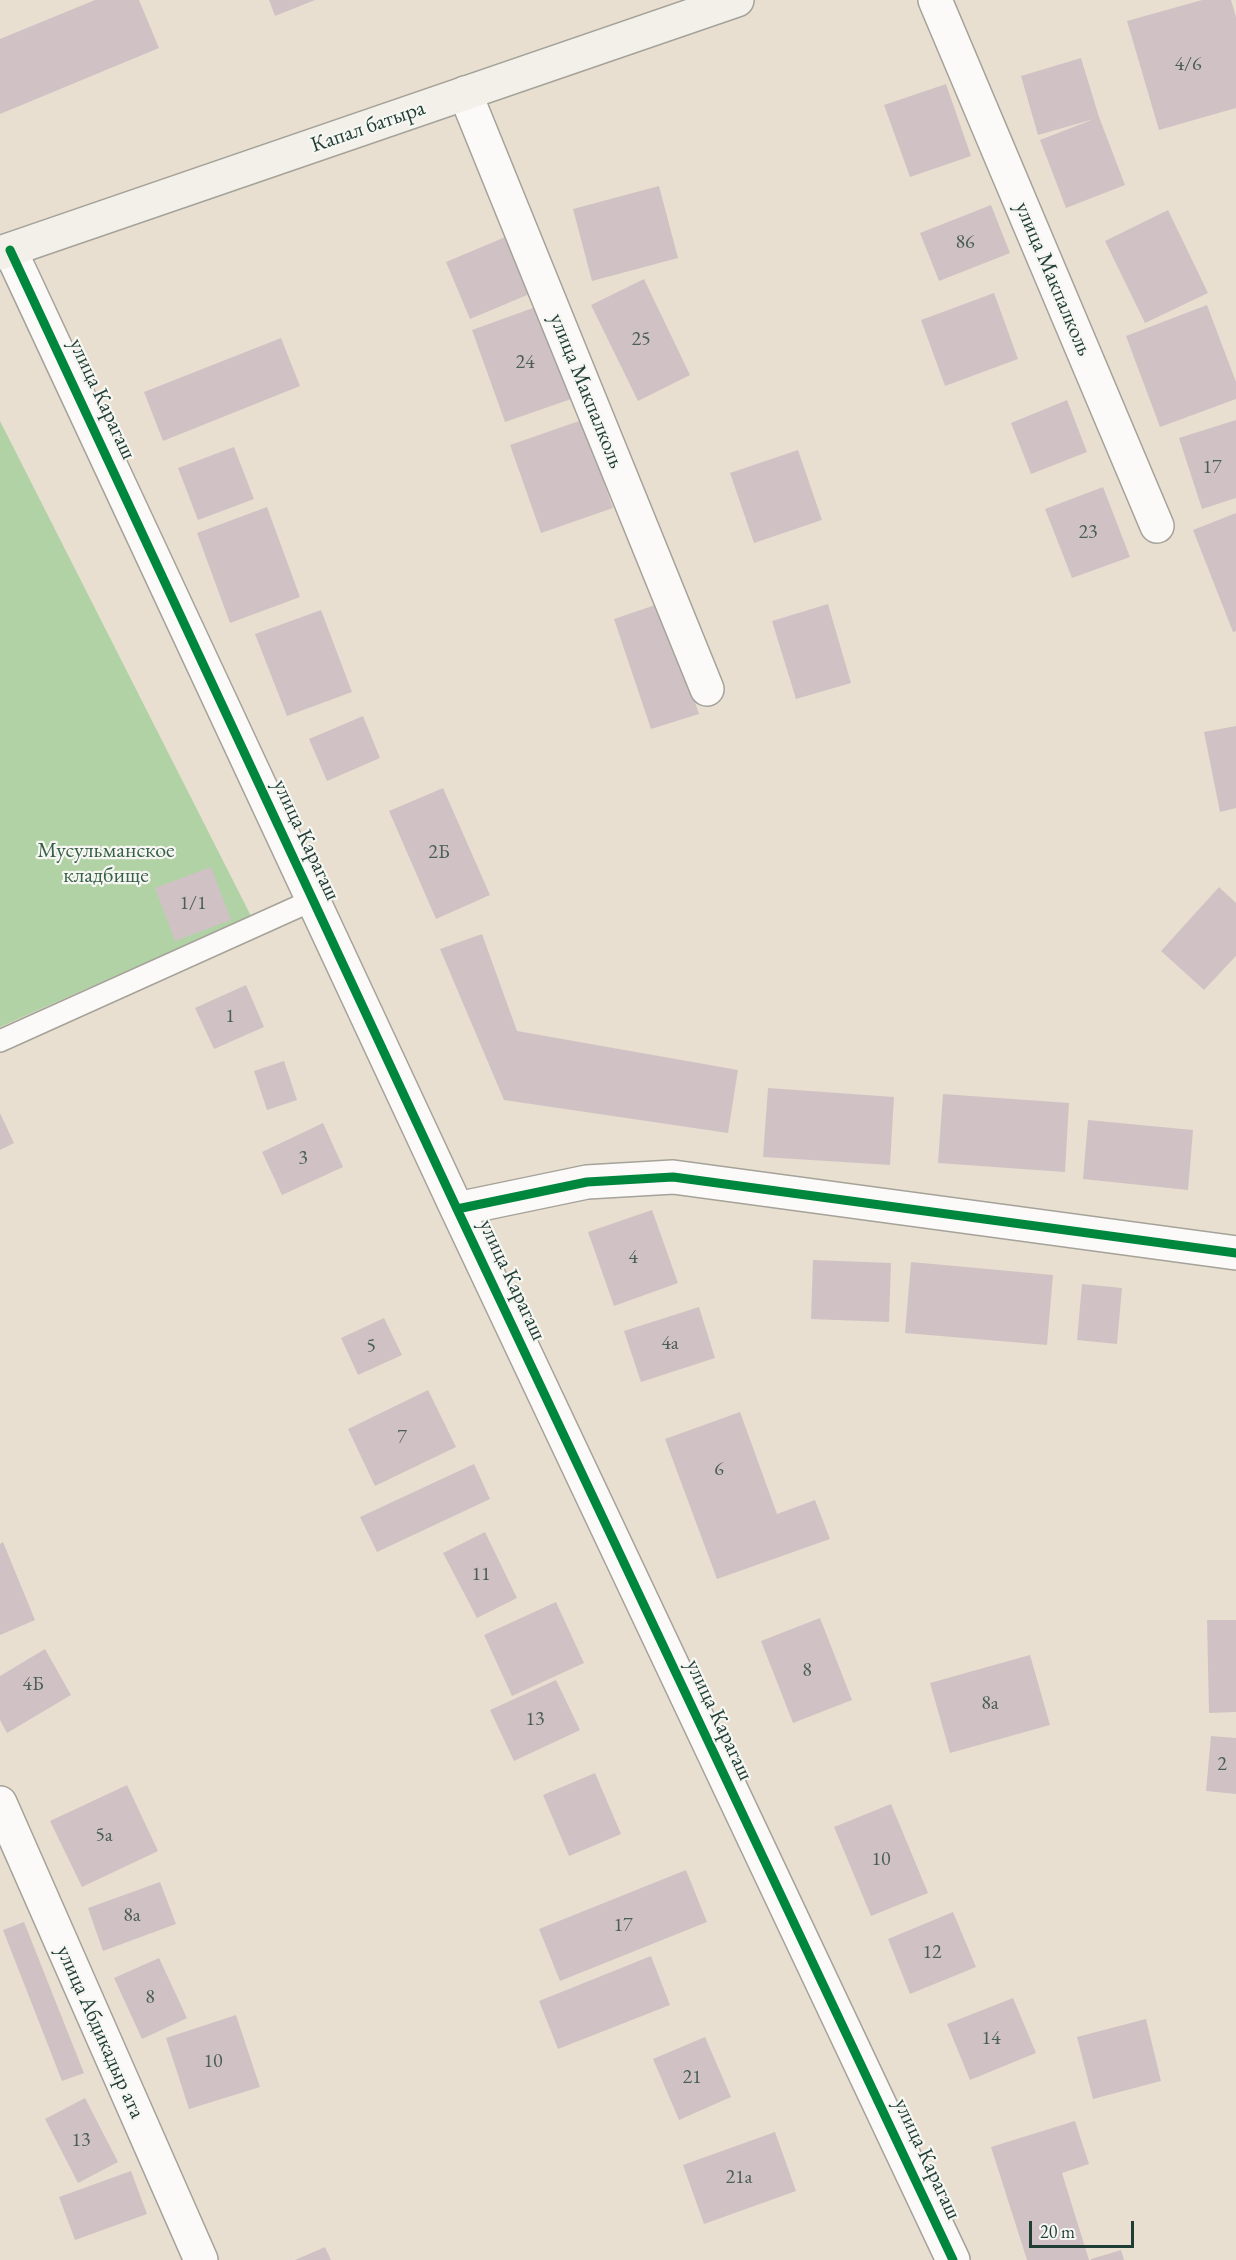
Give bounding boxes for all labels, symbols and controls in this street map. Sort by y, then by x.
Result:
house number: 4/6 [1174,53,1202,77]
street label: Капал батыра [307,95,429,159]
street label: улица Макпалколь [1009,198,1097,360]
house number: 86 [955,231,975,255]
street label: улица Макпалколь [543,310,629,472]
house number: 25 [631,328,651,352]
street label: улица Карагаш [62,334,142,464]
house number: 24 [515,351,535,375]
house number: 17 [1202,456,1222,480]
house number: 23 [1078,521,1098,545]
street label: улица Карагаш [266,775,346,905]
park label: Мусульманское кладбище [37,838,175,890]
house number: 2Б [428,841,450,865]
house number: 1/1 [179,892,207,916]
house number: 1 [225,1005,235,1029]
house number: 3 [298,1147,308,1171]
street label: улица Карагаш [472,1215,552,1345]
house number: 4 [628,1246,638,1270]
house number: 4а [661,1332,679,1356]
house number: 5 [366,1335,376,1359]
house number: 7 [397,1426,407,1450]
house number: 6 [714,1458,724,1482]
house number: 11 [471,1563,491,1587]
street label: улица Карагаш [679,1655,759,1785]
house number: 8 [802,1659,812,1683]
house number: 4Б [22,1673,44,1697]
house number: 8а [981,1692,999,1716]
house number: 13 [525,1708,545,1732]
house number: 2 [1217,1753,1227,1777]
house number: 5а [95,1824,113,1848]
house number: 10 [871,1848,891,1872]
house number: 8а [123,1904,141,1928]
house number: 17 [613,1914,633,1938]
street label: улица Абдикадыр ата [50,1941,150,2123]
house number: 12 [922,1941,942,1965]
house number: 8 [145,1986,155,2010]
house number: 14 [981,2027,1001,2051]
house number: 10 [203,2050,223,2074]
house number: 21 [682,2066,702,2090]
street label: улица Карагаш [887,2094,967,2224]
house number: 13 [71,2129,91,2153]
house number: 21а [725,2166,753,2190]
scale bar [1032,2209,1137,2247]
text: 20 m [1040,2220,1075,2243]

